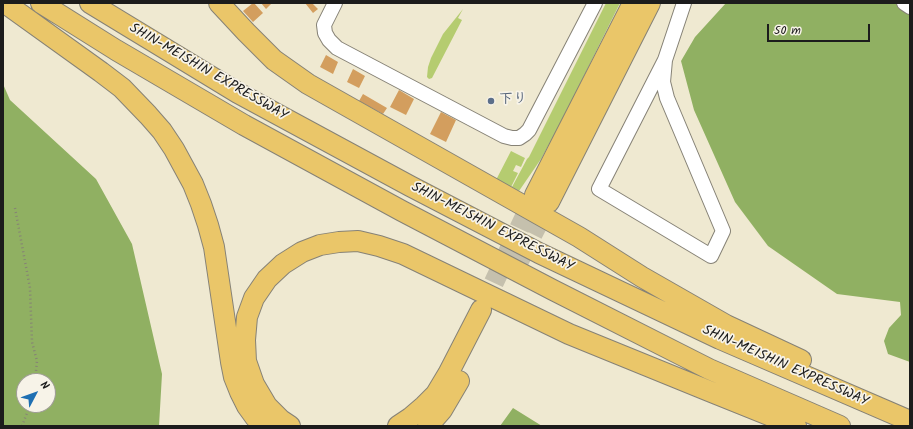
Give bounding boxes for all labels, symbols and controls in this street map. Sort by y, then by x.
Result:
scale bar [769,16,872,42]
street label: SHIN-MEISHIN EXPRESSWAY [126,21,290,125]
text: 50 m [774,21,801,40]
place label: 下り [499,93,527,109]
marker: 下り [486,96,496,106]
street label: SHIN-MEISHIN EXPRESSWAY [408,180,576,276]
street label: SHIN-MEISHIN EXPRESSWAY [699,323,871,411]
north arrow [16,373,56,413]
text: N [35,377,53,394]

